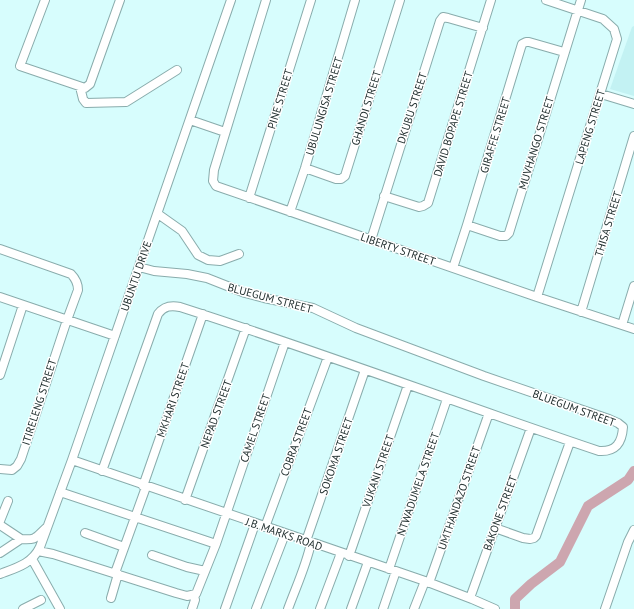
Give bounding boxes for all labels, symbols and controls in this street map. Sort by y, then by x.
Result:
street label: UBULUNGISA STREET [302,55,346,157]
street label: PINE STREET [264,67,296,131]
street label: GHANDI STREET [348,69,384,147]
street label: DAVID BOPAPE STREET [430,70,476,178]
street label: DKUBU STREET [394,71,430,145]
street label: LAPENG STREET [572,88,608,166]
street label: GIRAFFE STREET [477,95,513,175]
street label: MUVHANGO STREET [515,95,557,191]
street label: THISA STREET [591,190,625,258]
street label: LIBERTY STREET [359,230,437,268]
street label: UBUNTU DRIVE [117,239,155,313]
street label: BLUEGUM STREET [226,280,314,316]
street label: ITIRELENG STREET [18,357,60,447]
street label: MKHARI STREET [154,361,192,439]
street label: NEPAD STREET [197,378,235,450]
street label: BLUEGUM STREET [531,387,617,429]
street label: CAMEL STREET [237,392,273,464]
street label: COBRA STREET [277,406,315,478]
street label: SOKOMA STREET [316,415,356,497]
street label: NTWADUMELA STREET [394,430,442,538]
street label: VUKANI STREET [359,433,397,510]
street label: UMTHANDAZO STREET [435,444,483,552]
street label: BAKONE STREET [480,473,520,553]
street label: J.B. MARKS ROAD [243,514,324,554]

